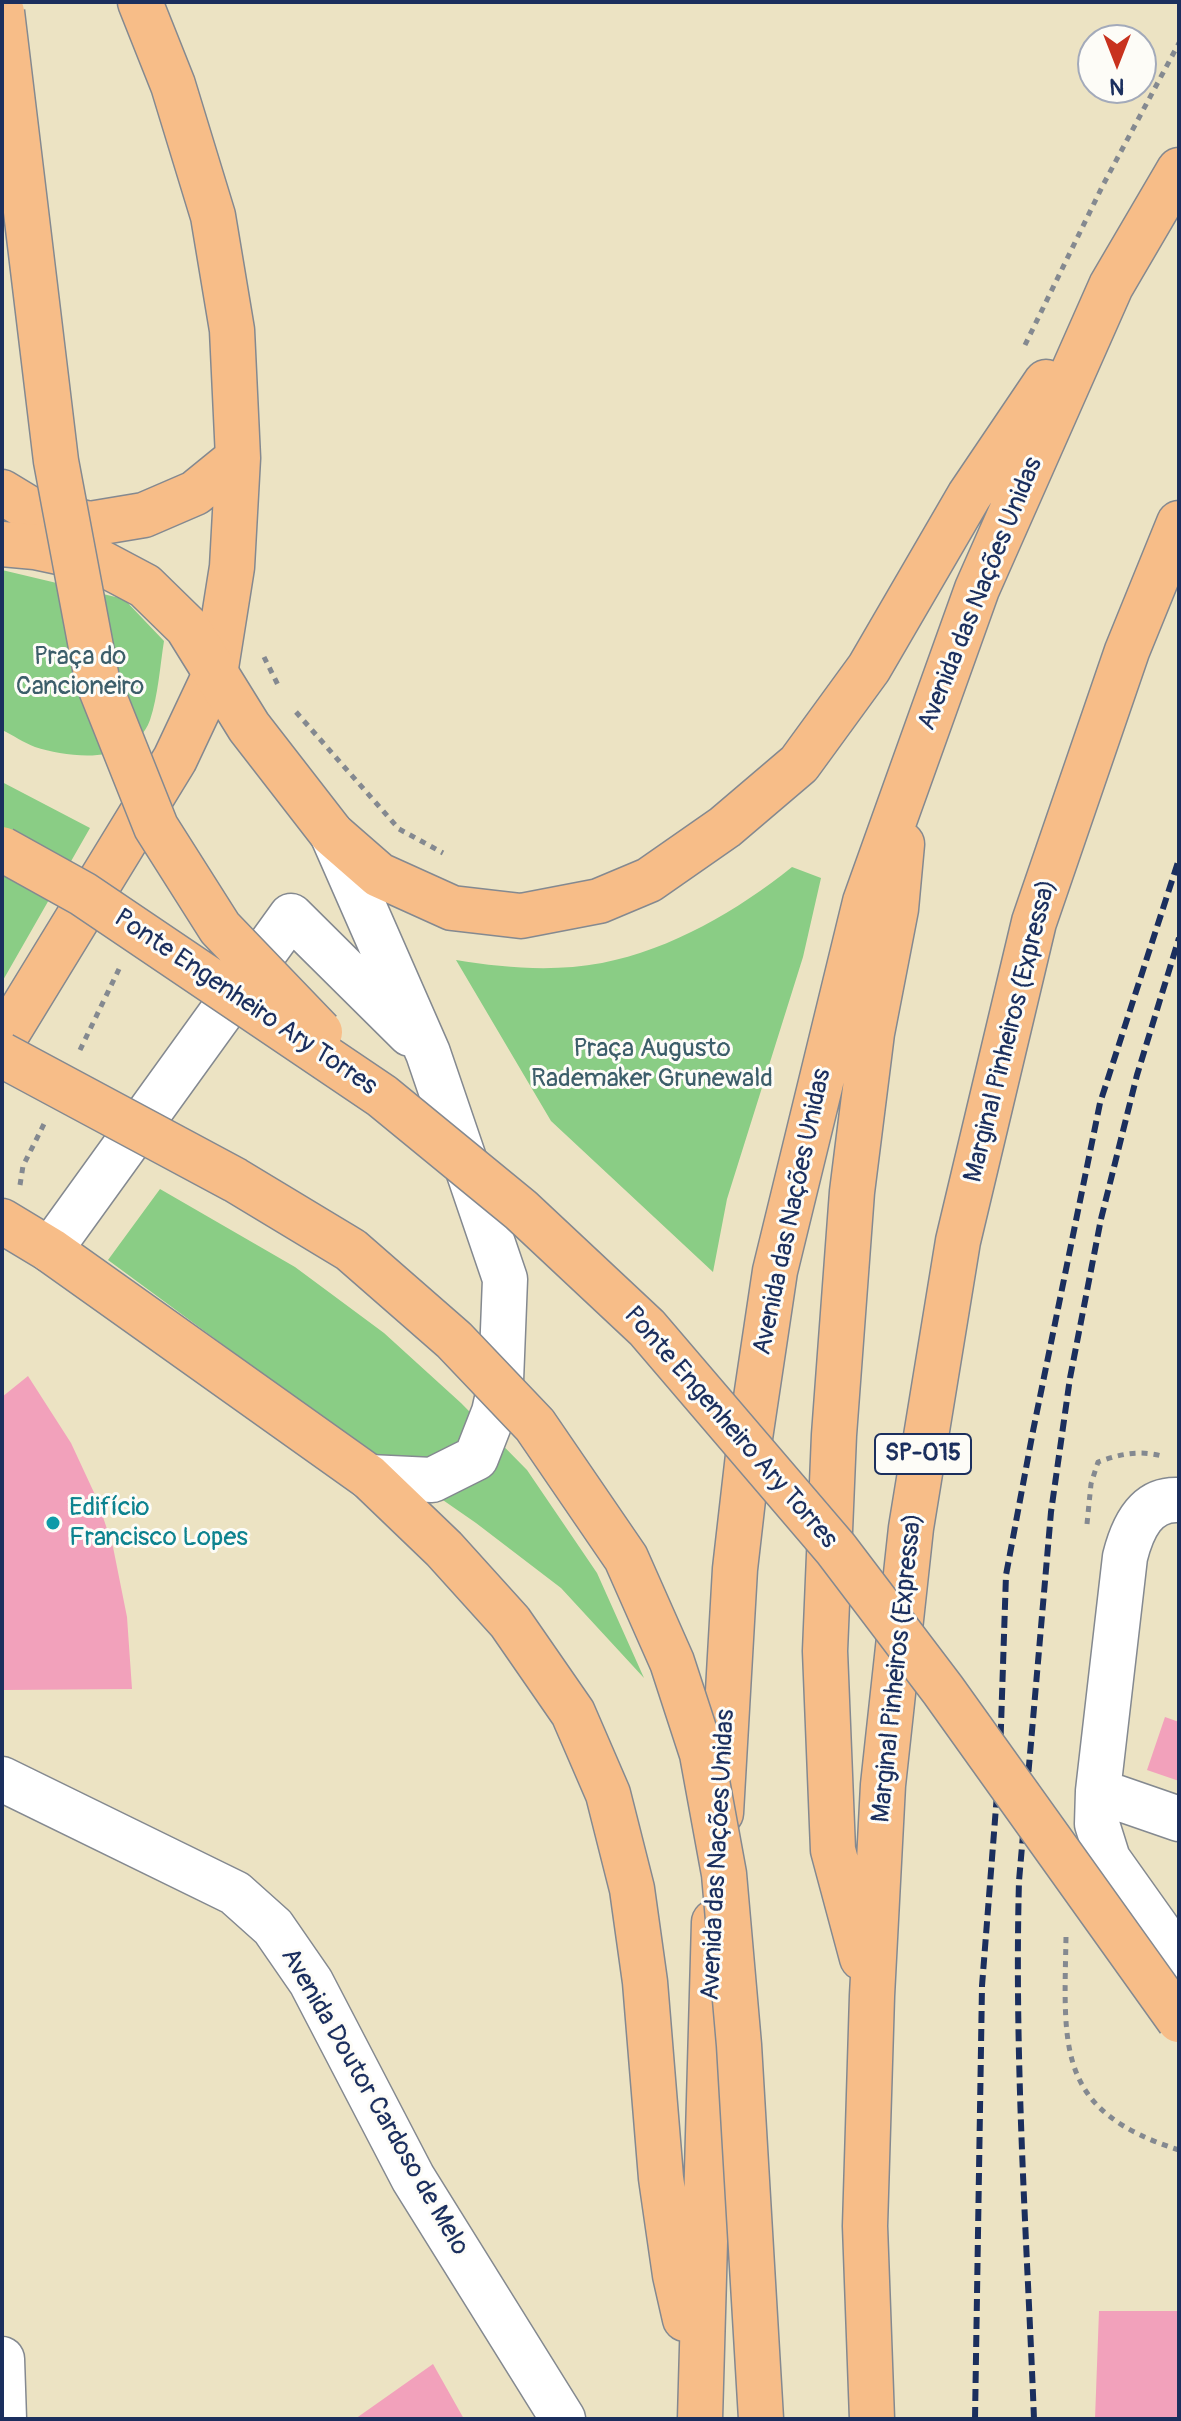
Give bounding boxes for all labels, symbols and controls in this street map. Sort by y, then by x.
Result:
north arrow [1077,24,1157,104]
text: N [1110,72,1124,100]
street label: Avenida das Nações Unidas [912,453,1050,735]
park label: Praça do Cancioneiro [16,641,144,702]
street label: Marginal Pinheiros (Expressa) [958,876,1064,1186]
street label: Ponte Engenheiro Ary Torres [108,903,382,1103]
park label: Praça Augusto Rademaker Grunewald [531,1033,773,1094]
street label: Avenida das Nações Unidas [747,1066,839,1358]
street label: Ponte Engenheiro Ary Torres [616,1301,844,1555]
road number: SP-015 [875,1434,971,1474]
place label: Edifício Francisco Lopes [69,1492,248,1554]
street label: Marginal Pinheiros (Expressa) [866,1512,930,1824]
marker: Edifício Francisco Lopes [44,1514,62,1532]
street label: Avenida das Nações Unidas [696,1709,742,2001]
street label: Avenida Doutor Cardoso de Melo [273,1943,475,2261]

